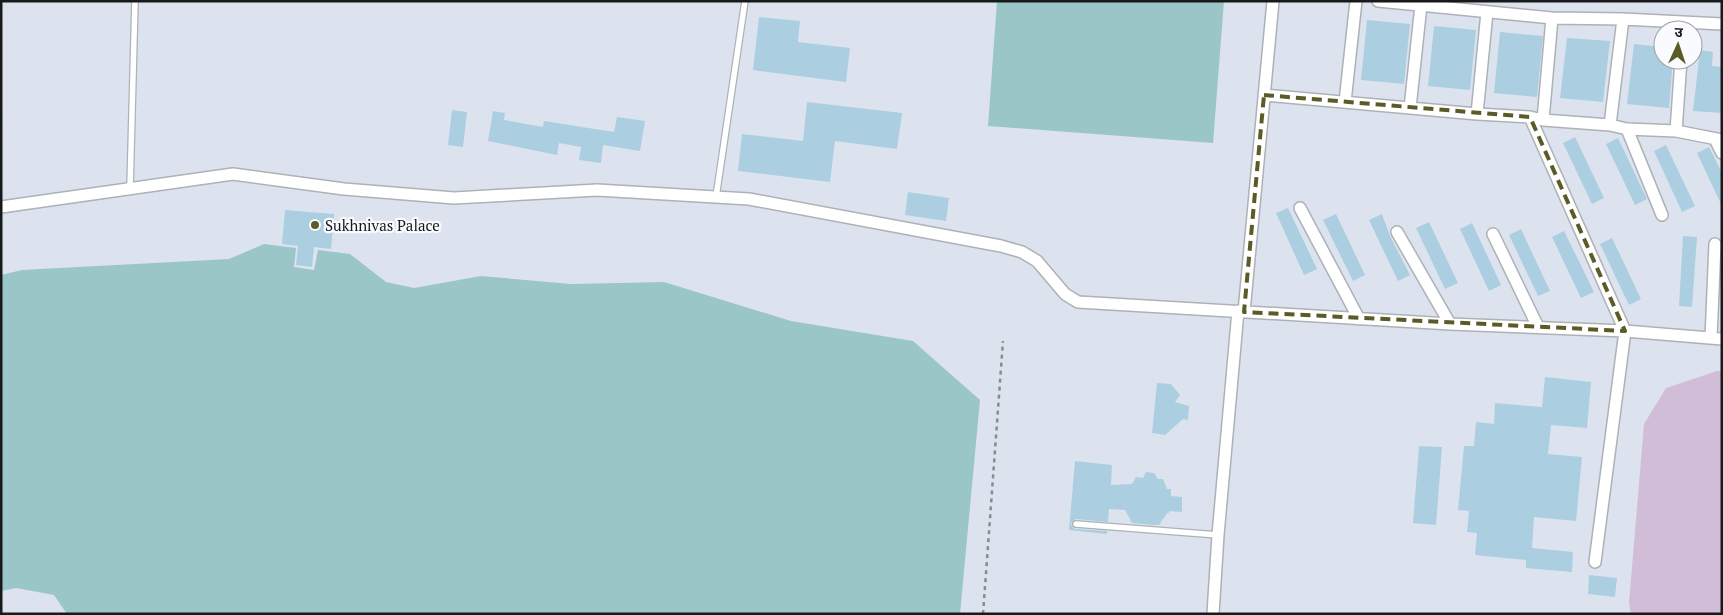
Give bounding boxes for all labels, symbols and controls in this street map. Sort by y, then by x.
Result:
north arrow [1653,20,1703,70]
text: उ [1674,22,1684,41]
place label: Sukhnivas Palace [325,215,440,235]
marker: Sukhnivas Palace [309,219,321,231]

